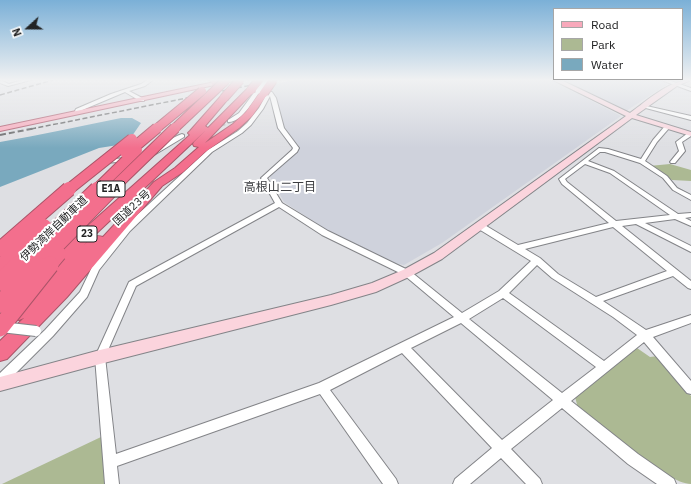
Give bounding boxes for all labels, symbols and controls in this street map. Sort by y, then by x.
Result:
north arrow [8,8,48,48]
legend [553,8,683,80]
text: Road [591,17,619,32]
text: N [9,26,25,39]
text: Park [591,37,615,52]
text: Water [591,57,623,72]
road number: E1A [97,181,125,197]
district label: 高根山二丁目 [244,181,316,195]
street label: 国道23号 [111,187,153,229]
street label: 伊勢湾岸自動車道 [18,194,90,264]
road number: 23 [77,226,97,242]

